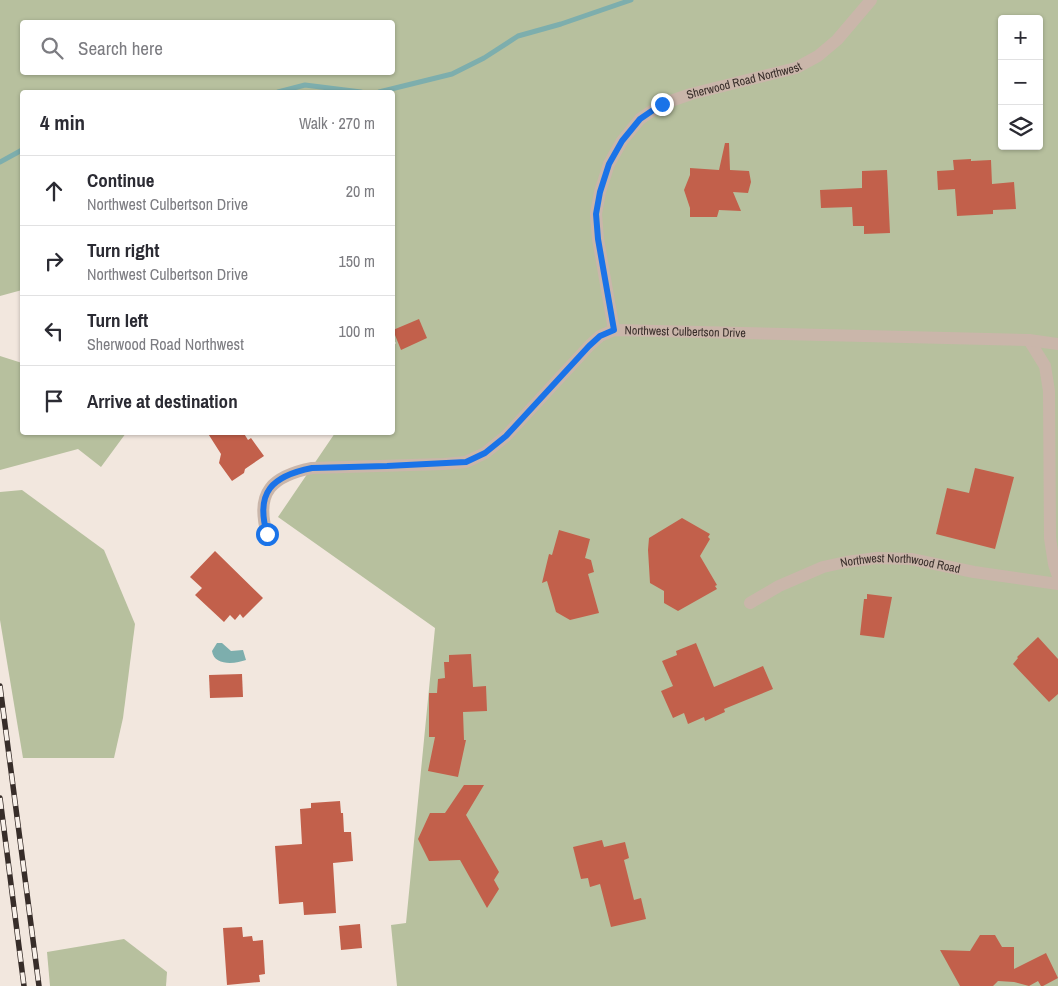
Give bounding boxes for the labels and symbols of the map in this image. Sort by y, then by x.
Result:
street label: Sherwood Road Northwest [684,58,805,103]
route end [651,93,674,116]
street label: Northwest Culbertson Drive [625,322,746,341]
route start [256,523,279,546]
street label: Northwest Northwood Road [839,550,962,577]

